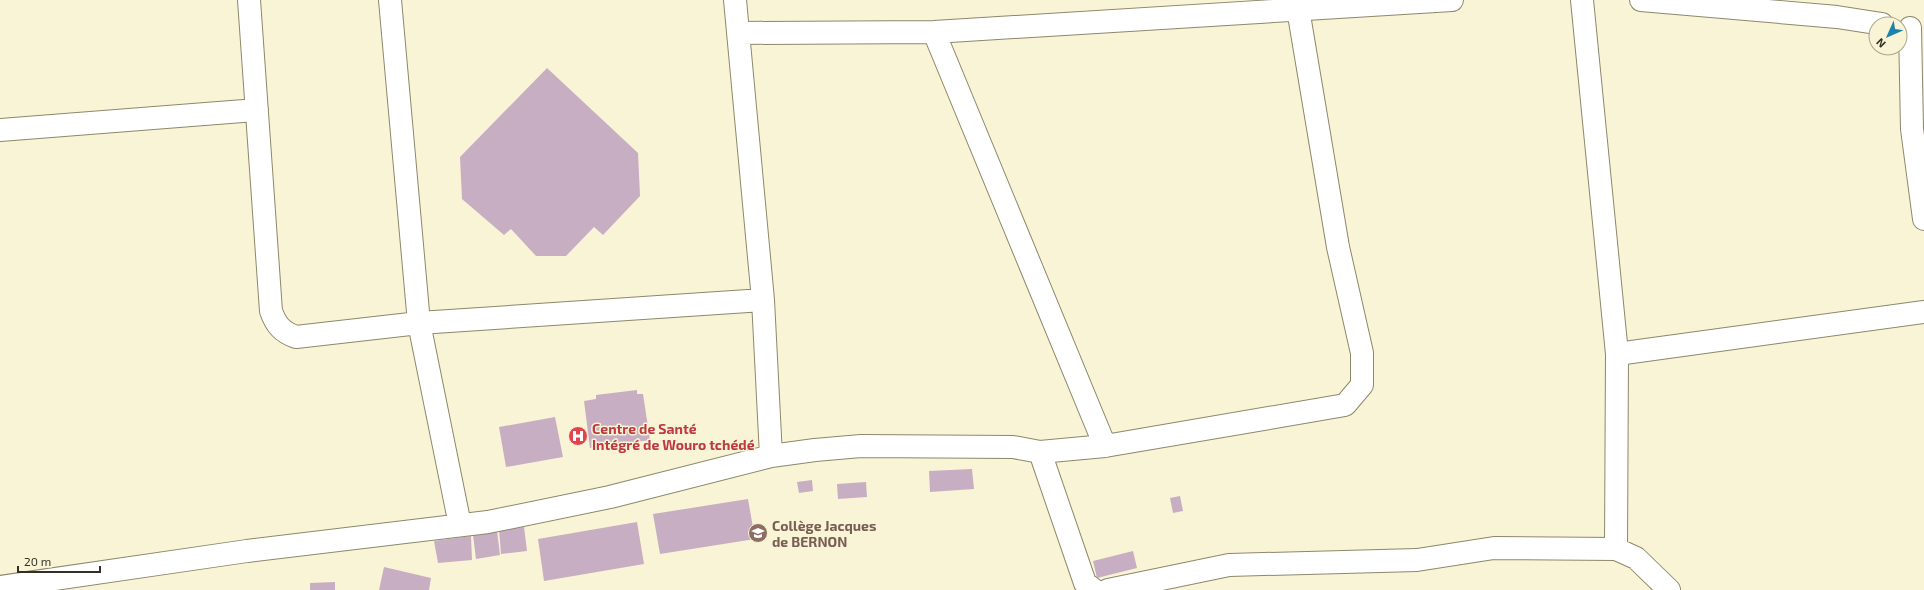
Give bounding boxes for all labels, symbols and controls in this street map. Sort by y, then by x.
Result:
north arrow [1868,16,1908,56]
text: N [1873,36,1888,51]
place label: Centre de Santé Intégré de Wouro tchédé [592,420,755,453]
hospital icon: Centre de Santé Intégré de Wouro tchédé [567,425,589,447]
place label: Collège Jacques de BERNON [772,517,876,550]
school or university icon: Collège Jacques de BERNON [747,522,769,544]
scale bar [18,548,100,574]
text: 20 m [24,554,51,568]

